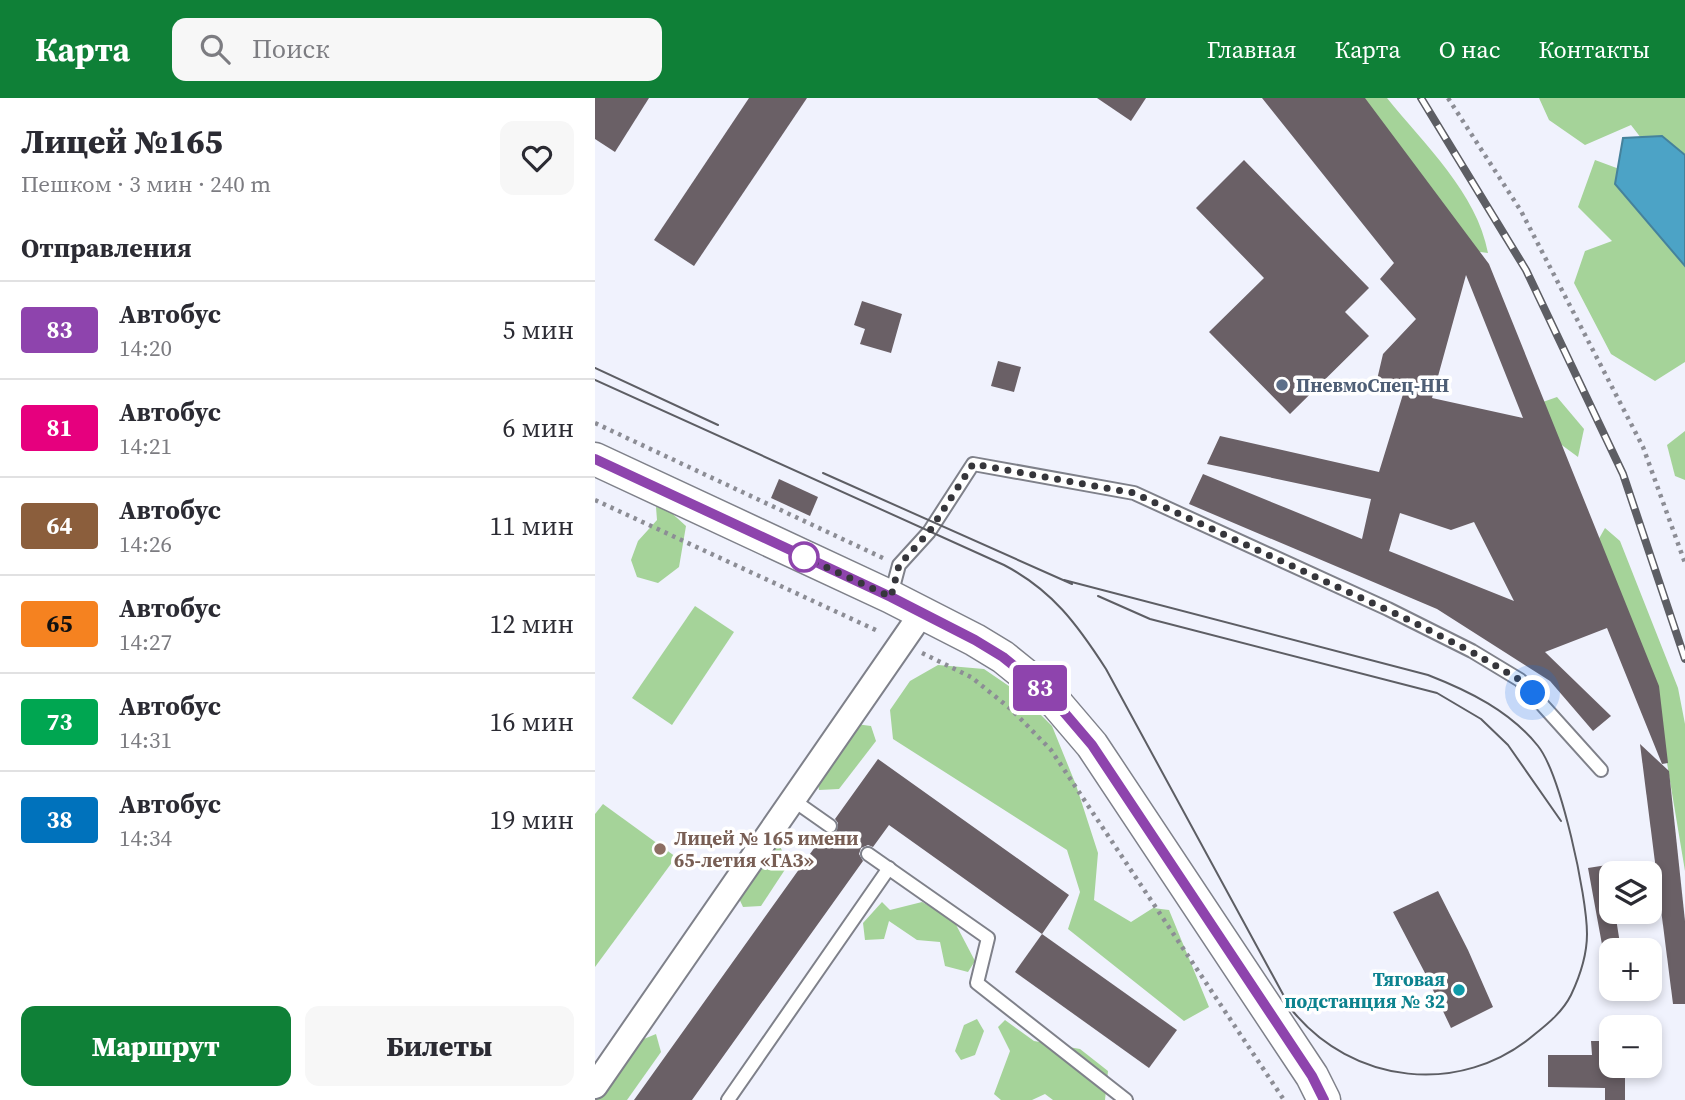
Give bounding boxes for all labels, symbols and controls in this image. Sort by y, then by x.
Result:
search box [172,18,662,81]
text: Карта [35,27,130,72]
icon: search [196,30,234,68]
text: Поиск [252,31,330,67]
text: Главная [1207,33,1296,66]
text: Карта [1334,33,1401,66]
text: О нас [1439,33,1500,66]
text: Контакты [1538,33,1650,66]
text: Лицей №165 [21,119,223,164]
button: heart [500,121,574,195]
text: Пешком · 3 мин · 240 m [21,168,271,200]
text: Отправления [21,230,192,266]
text: Автобус [119,296,221,332]
text: 5 мин [502,312,574,348]
text: 83 [46,313,73,346]
text: 14:20 [119,332,172,364]
place label: ПневмоСпец-НН [1296,372,1449,398]
marker: ПневмоСпец-НН [1274,377,1290,393]
text: Автобус [119,394,221,430]
text: 6 мин [502,410,574,446]
text: 81 [46,411,73,444]
text: 14:21 [119,430,172,462]
text: Автобус [119,492,221,528]
text: 11 мин [489,508,574,544]
text: 64 [46,509,73,542]
text: 14:26 [119,528,172,560]
unlabelled marker [789,542,819,572]
text: Автобус [119,590,221,626]
text: 12 мин [489,606,574,642]
text: 65 [46,607,73,640]
text: 14:27 [119,626,172,658]
line badge: 83 [1009,665,1071,711]
text: 83 [1027,671,1053,704]
your location [1515,675,1550,710]
text: Автобус [119,688,221,724]
text: 16 мин [489,704,574,740]
text: 73 [46,705,73,738]
text: 14:31 [119,724,172,756]
text: Автобус [119,786,221,822]
text: 19 мин [489,802,574,838]
text: 38 [46,803,73,836]
text: 14:34 [119,822,172,854]
place label: Лицей № 165 имени 65-летия «ГАЗ» [674,825,859,873]
marker: Лицей № 165 имени 65-летия «ГАЗ» [652,841,668,857]
map controls [1599,861,1662,1078]
button: layers [1599,861,1662,924]
button: + [1599,938,1662,1001]
place label: Тяговая подстанция № 32 [1285,966,1445,1014]
marker: Тяговая подстанция № 32 [1451,982,1467,998]
button: Маршрут [21,1006,291,1086]
button: Билеты [305,1006,574,1086]
button: − [1599,1015,1662,1078]

